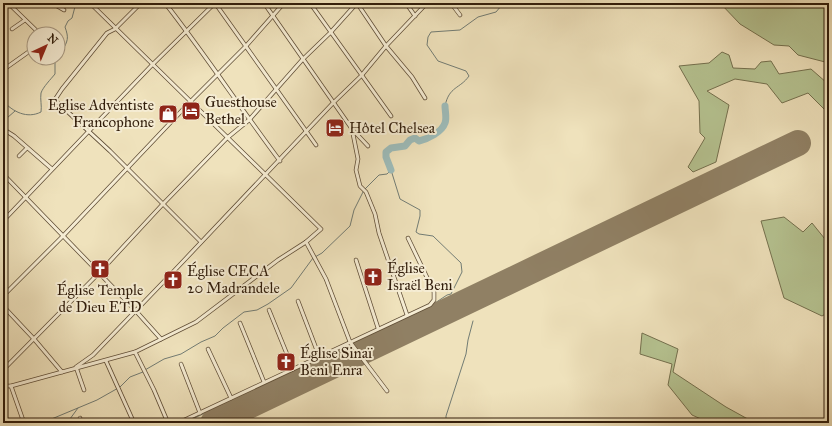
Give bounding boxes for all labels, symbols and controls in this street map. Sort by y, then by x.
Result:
north arrow [26,26,66,66]
text: N [45,31,61,48]
place label: Guesthouse Bethel [205,93,277,128]
place label: Eglise Adventiste Francophone [48,96,154,131]
hotel icon: Guesthouse Bethel [180,100,202,122]
shop icon: Eglise Adventiste Francophone [157,103,179,125]
hotel icon: Hôtel Chelsea [324,117,346,139]
place label: Hôtel Chelsea [349,119,436,137]
church icon: Église Temple de Dieu ETD [89,258,111,280]
place label: Église Israël Beni [387,258,453,294]
place label: Église CECA 20 Madrandele [187,261,280,297]
church icon: Église Israël Beni [362,266,384,288]
church icon: Église CECA 20 Madrandele [162,269,184,291]
place label: Église Temple de Dieu ETD [57,280,143,316]
place label: Église Sinaï Beni Enra [300,343,373,379]
church icon: Église Sinaï Beni Enra [275,351,297,373]

